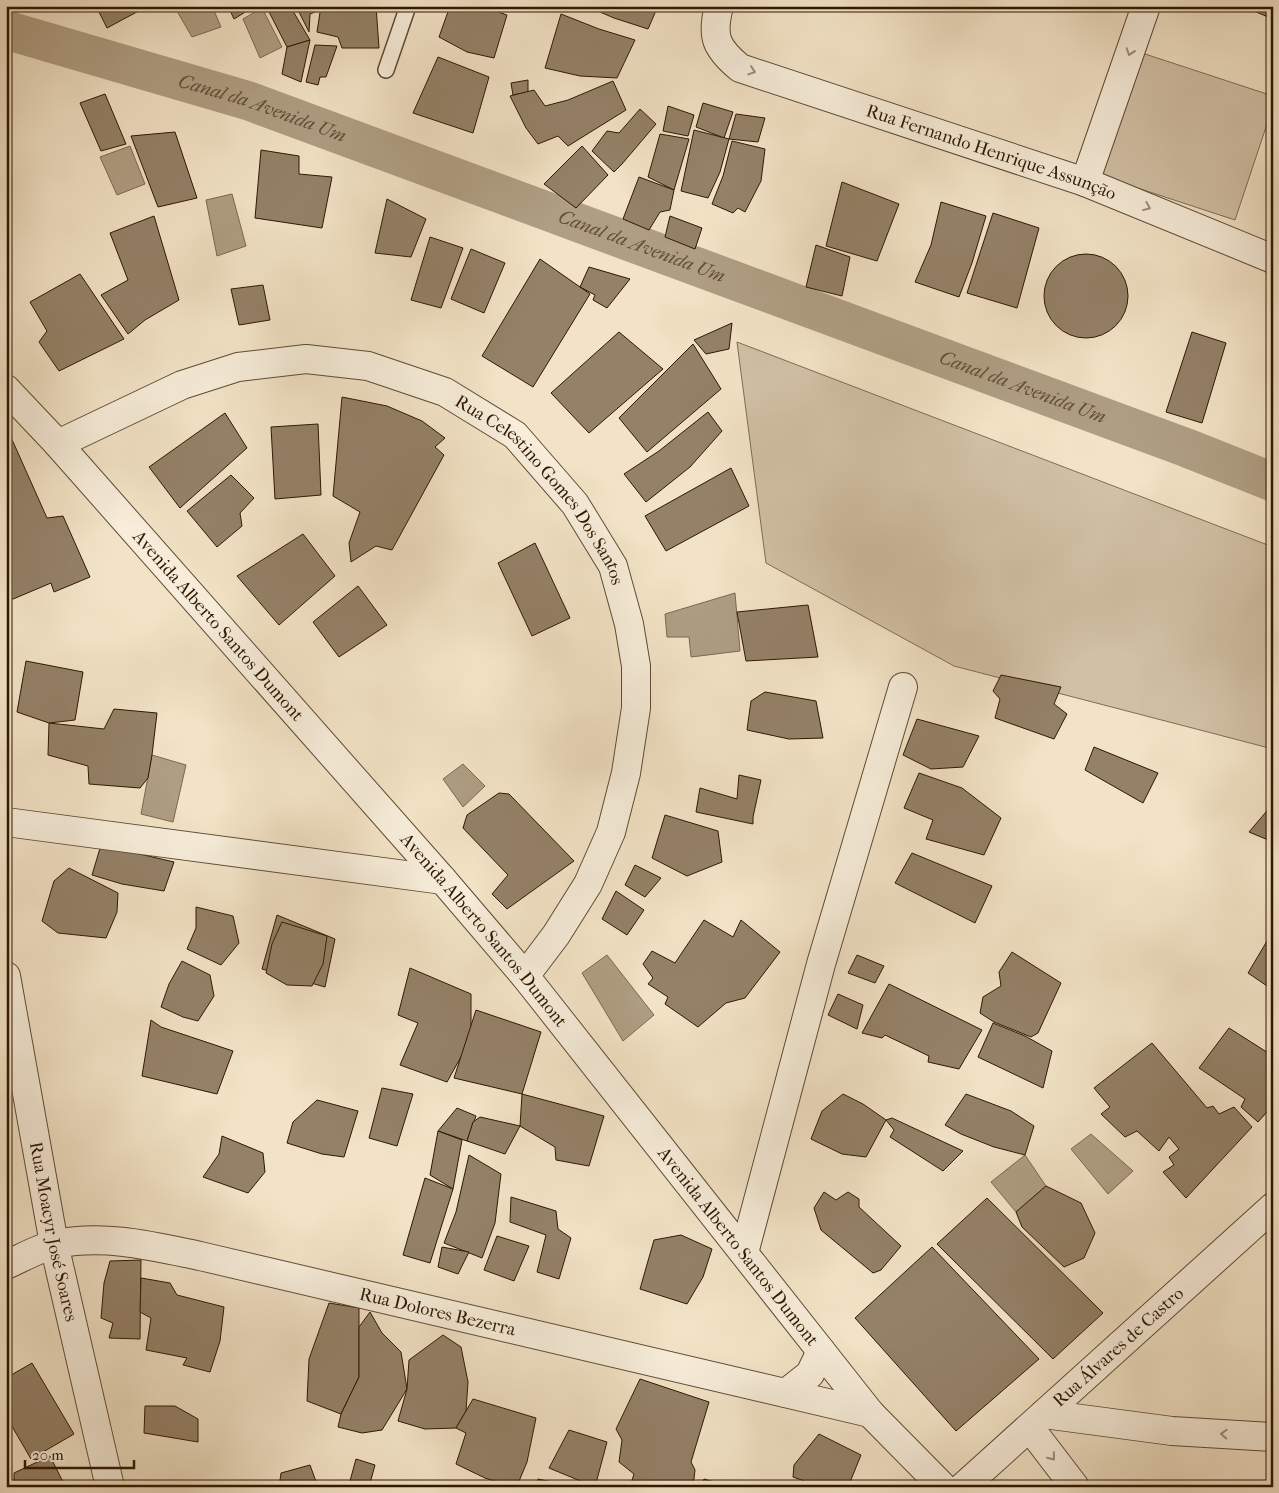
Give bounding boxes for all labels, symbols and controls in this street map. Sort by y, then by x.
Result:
one-way arrow [1126,48,1136,56]
one-way arrow [747,66,755,76]
water label: Canal da Avenida Um [176,70,349,147]
street label: Rua Fernando Henrique Assunção [864,100,1119,204]
one-way arrow [1142,201,1151,212]
water label: Canal da Avenida Um [556,206,728,287]
water label: Canal da Avenida Um [936,346,1109,428]
street label: Rua Celestino Gomes Dos Santos [451,390,628,588]
street label: Avenida Alberto Santos Dumont [128,525,308,726]
street label: Avenida Alberto Santos Dumont [395,828,572,1032]
street label: Rua Moacyr José Soares [25,1140,82,1324]
street label: Avenida Alberto Santos Dumont [653,1142,824,1350]
street label: Rua Dolores Bezerra [357,1283,519,1340]
street label: Rua Álvares de Castro [1049,1283,1188,1411]
one-way arrow [1220,1428,1228,1439]
scale bar [25,1438,134,1470]
text: 20 m [32,1446,64,1464]
one-way arrow [1047,1451,1055,1460]

